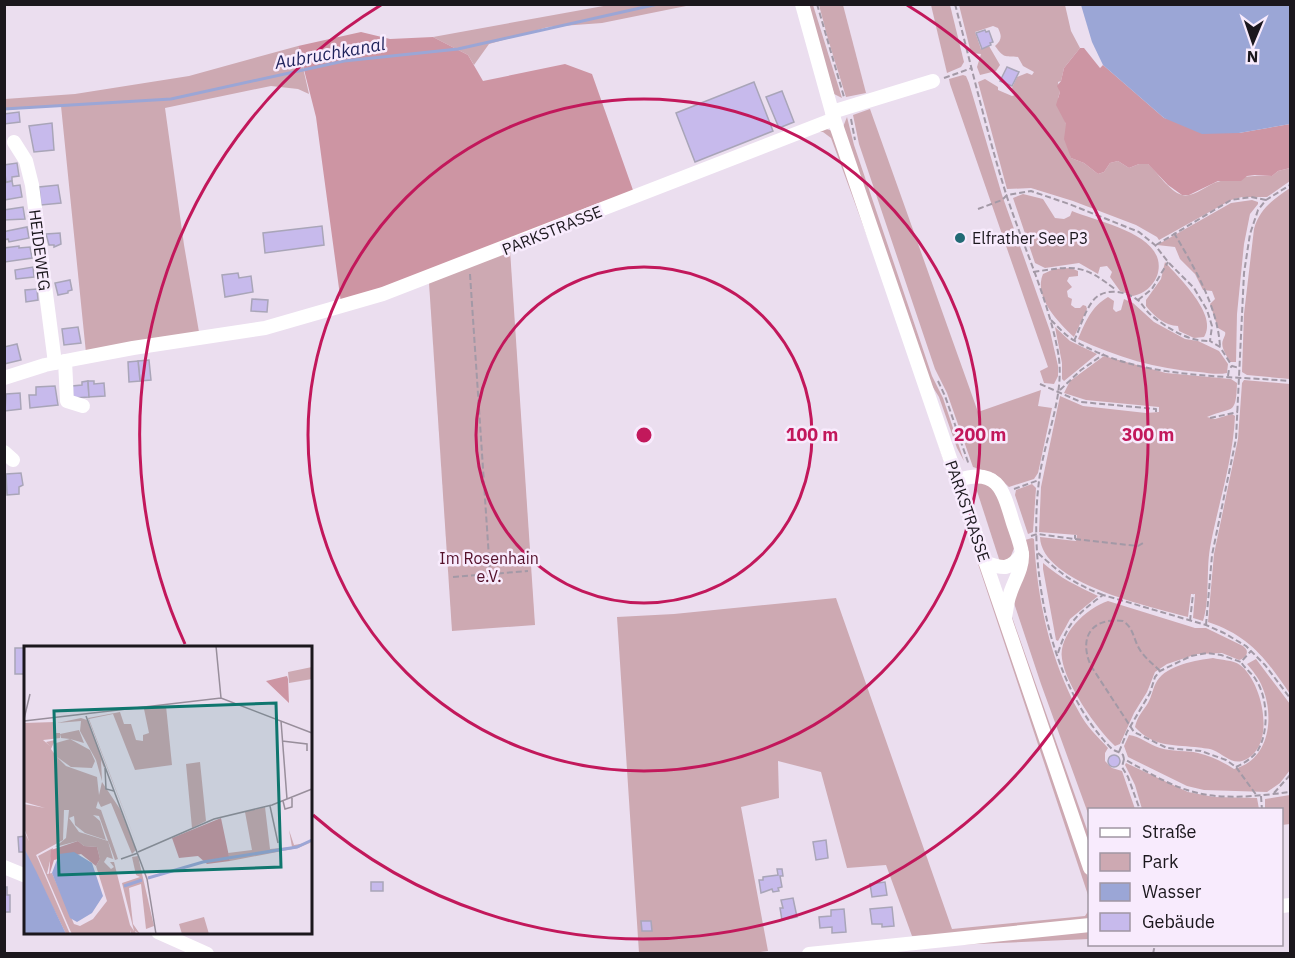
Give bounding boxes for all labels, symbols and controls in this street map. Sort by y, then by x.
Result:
north arrow [1223,12,1283,72]
water label: Aubruchkanal [272,32,387,74]
text: N [1246,47,1259,67]
street label: PARKSTRASSE [499,201,605,259]
street label: HEIDEWEG [25,208,55,292]
place label: Elfrather See P3 [972,228,1088,248]
marker: Elfrather See P3 [953,231,967,245]
text: 100 m [786,423,838,446]
text: 200 m [954,423,1006,446]
text: 300 m [1122,423,1174,446]
centre of rings [634,425,654,445]
street label: PARKSTRASSE [941,458,995,564]
park label: Im Rosenhain e.V. [439,548,539,586]
inset map [24,646,312,934]
legend [1088,808,1283,946]
text: Straße [1142,820,1196,843]
text: Park [1142,850,1179,873]
text: Wasser [1142,880,1202,903]
text: Gebäude [1142,910,1215,933]

